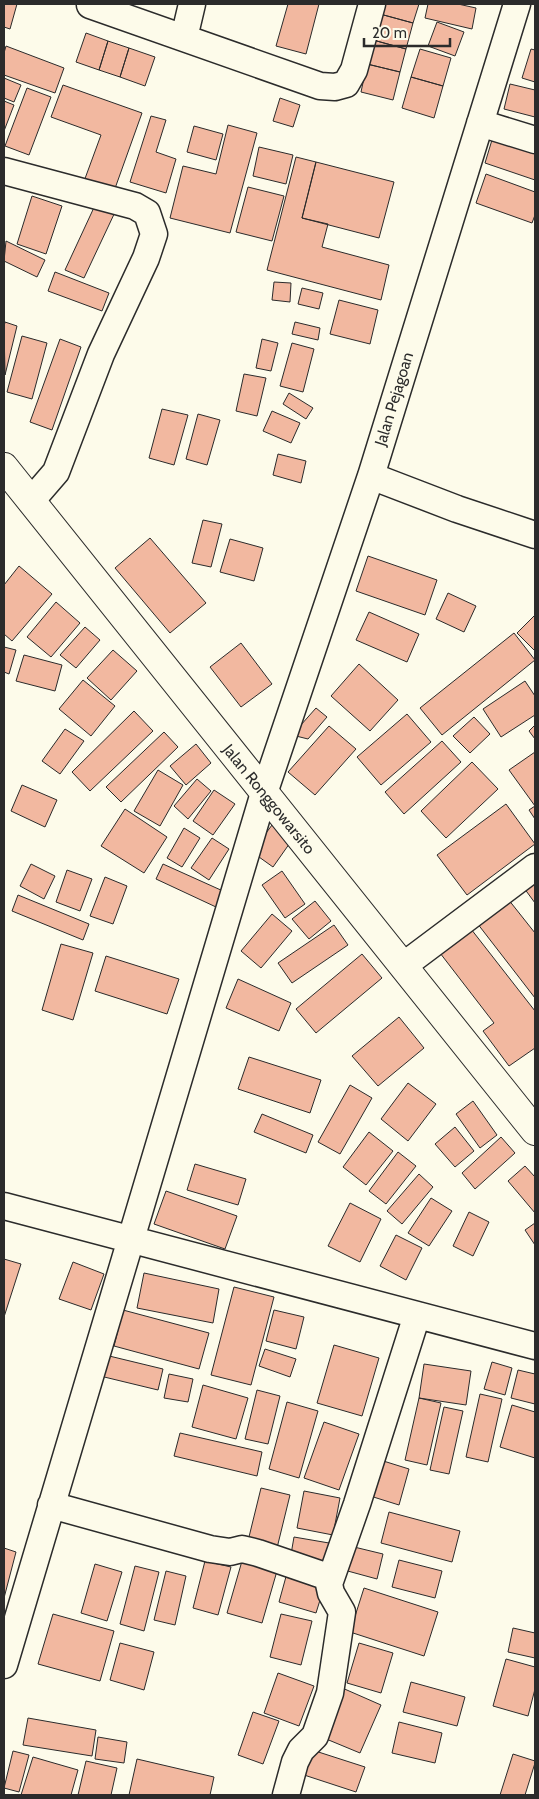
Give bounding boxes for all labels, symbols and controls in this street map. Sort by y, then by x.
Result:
scale bar [364,15,450,47]
text: 20 m [372,24,407,42]
street label: Jalan Pejagoan [370,350,417,449]
street label: Jalan Ronggowarsito [218,739,319,858]

